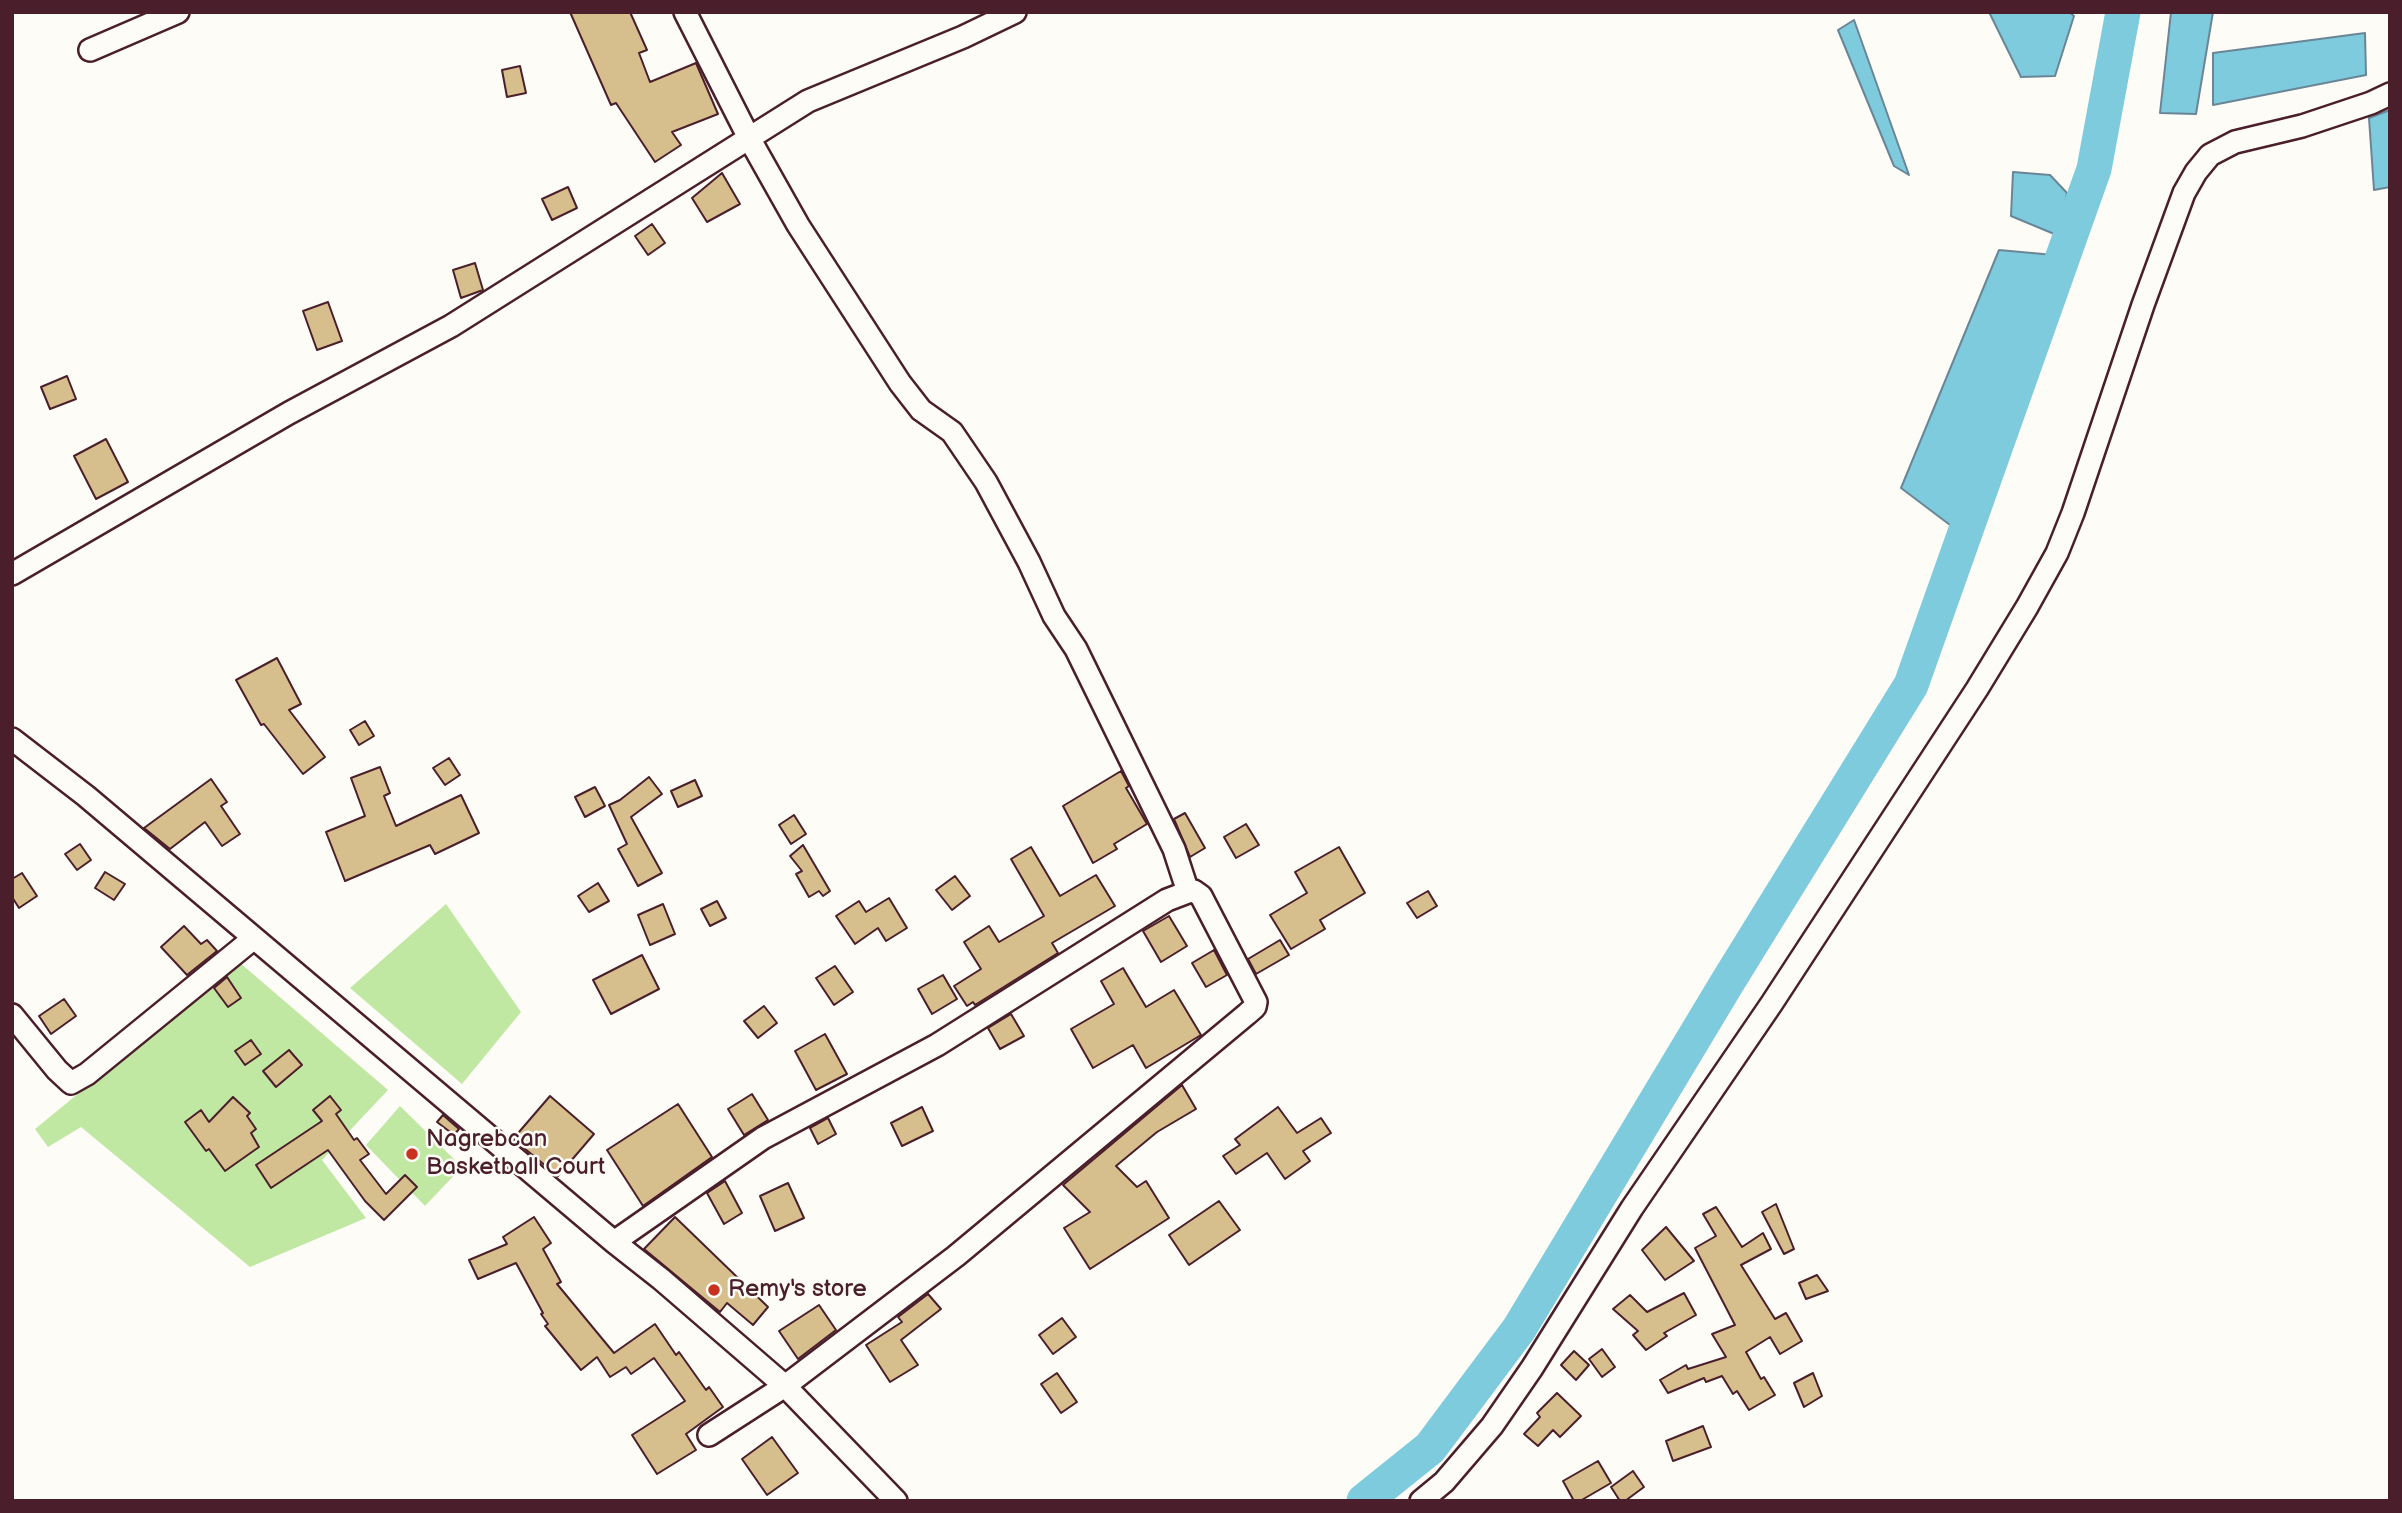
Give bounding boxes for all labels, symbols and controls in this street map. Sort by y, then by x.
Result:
place label: Nagrebcan Basketball Court [426,1126,605,1182]
marker: Nagrebcan Basketball Court [404,1146,420,1162]
place label: Remy's store [728,1276,867,1304]
marker: Remy's store [706,1282,722,1298]

